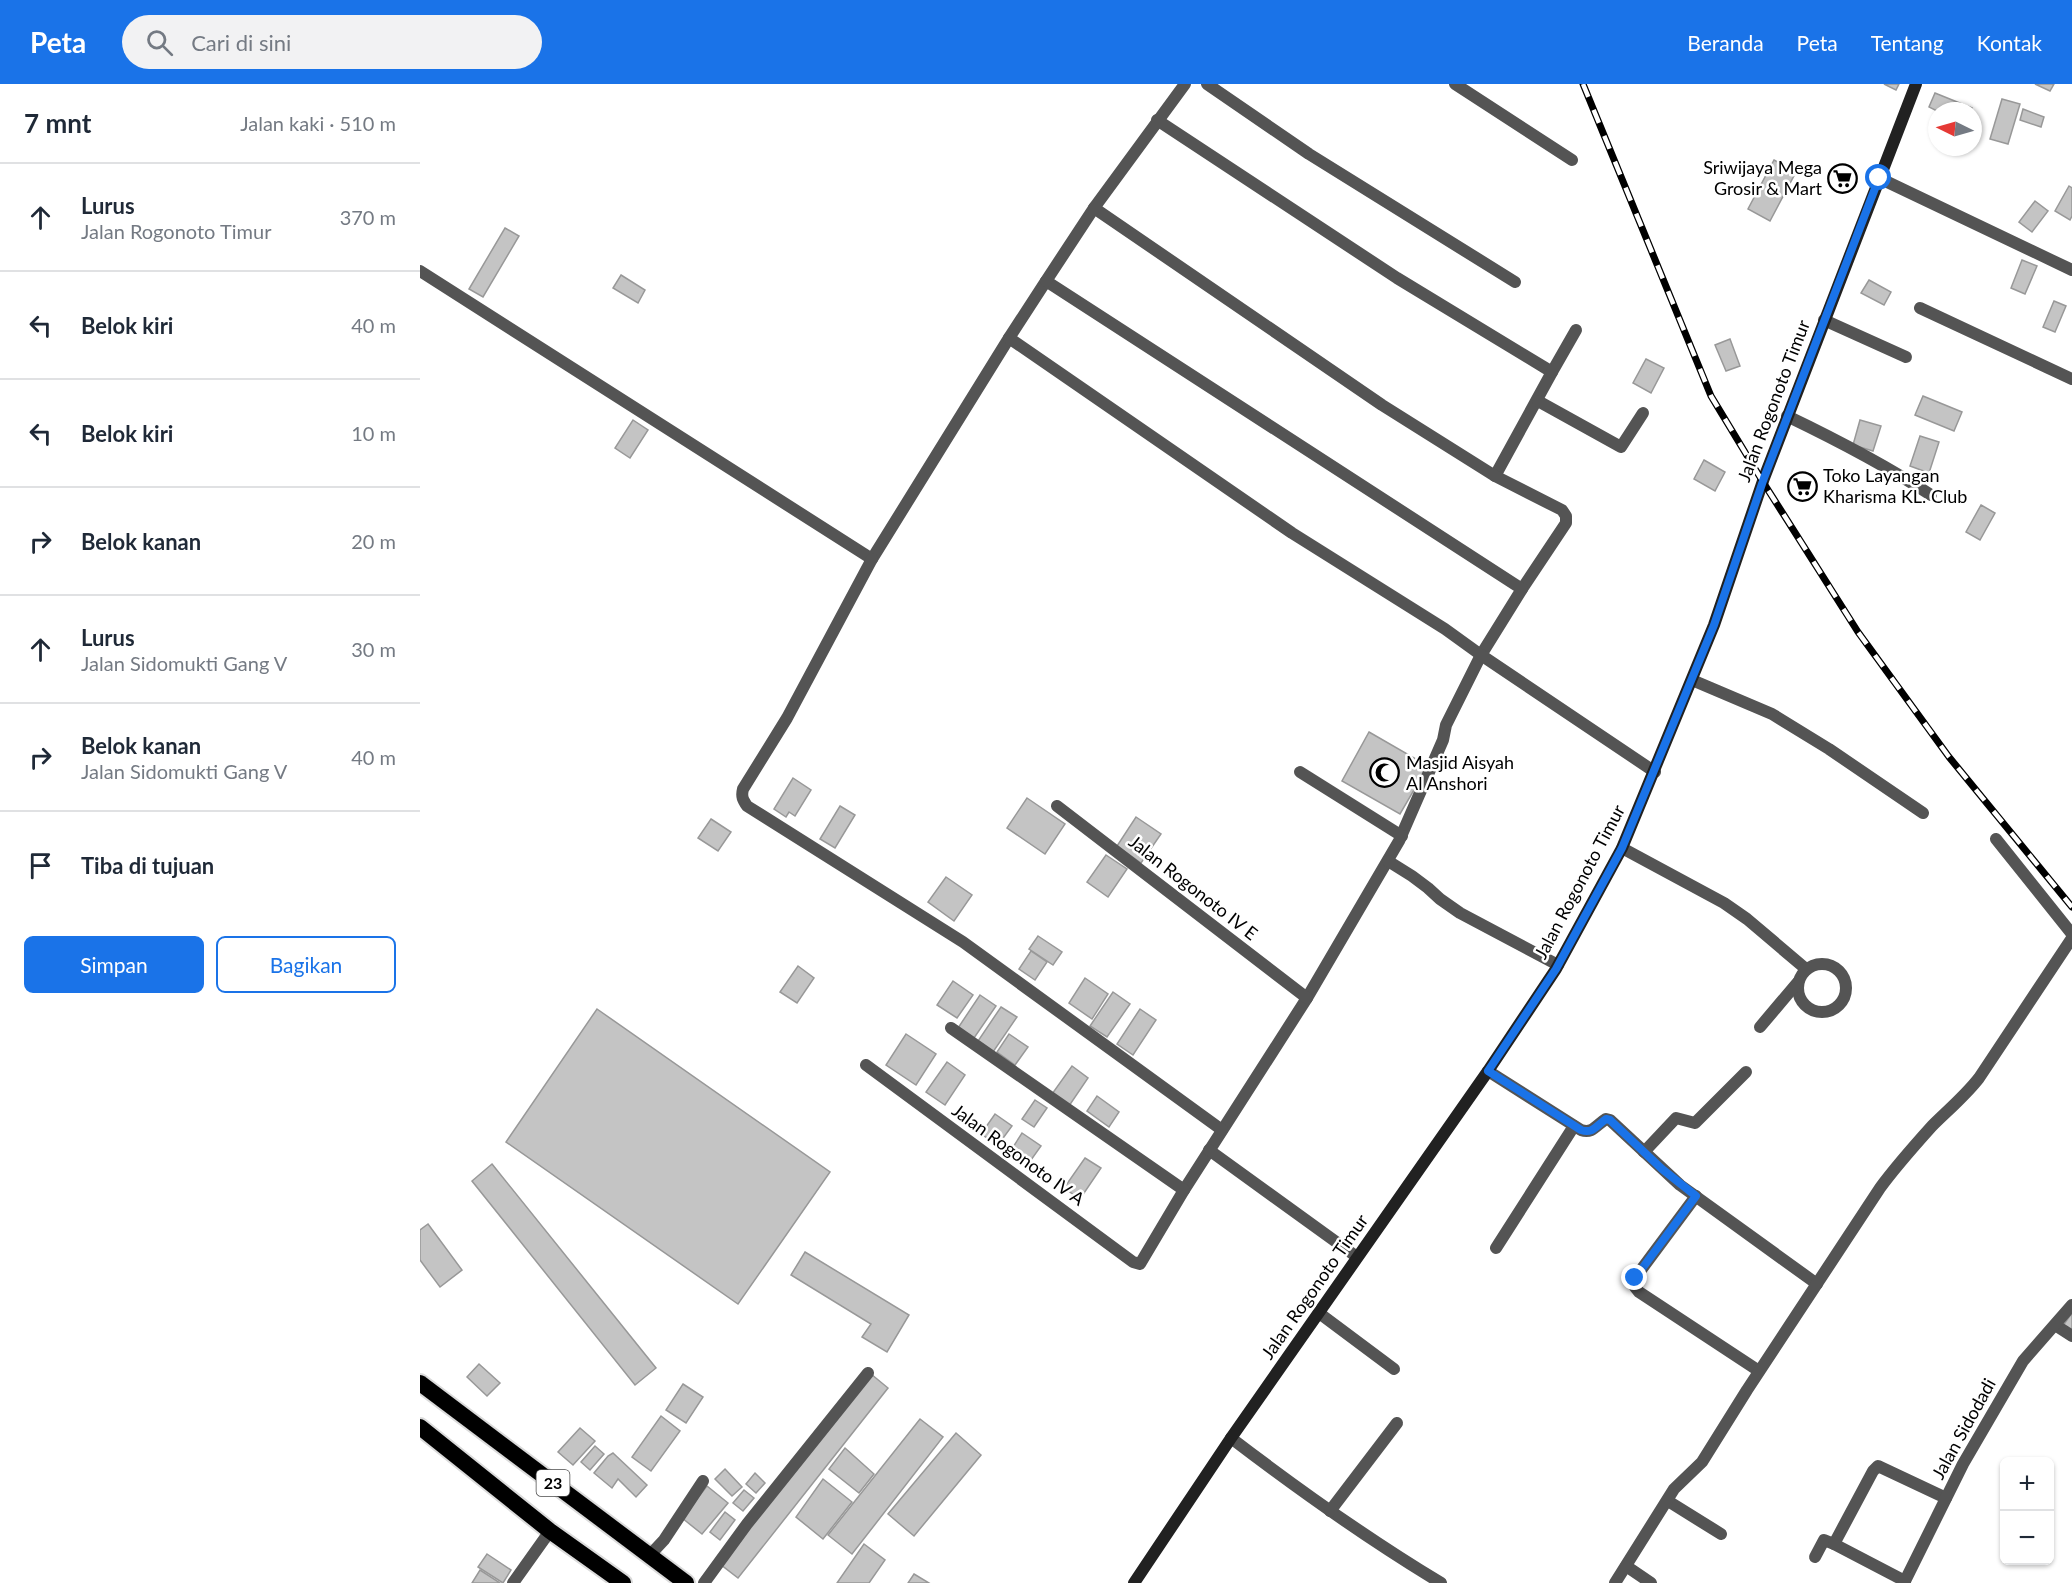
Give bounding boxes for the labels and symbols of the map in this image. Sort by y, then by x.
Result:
north arrow [1928,102,1982,156]
place label: Sriwijaya Mega Grosir & Mart [1703,156,1823,199]
supermarket icon: Sriwijaya Mega Grosir & Mart [1827,162,1859,194]
route start [1865,164,1891,190]
street label: Jalan Rogonoto Timur [1732,316,1814,485]
place label: Toko Layangan Kharisma KL. Club [1823,464,1967,507]
supermarket icon: Toko Layangan Kharisma KL. Club [1786,470,1818,502]
place label: Masjid Aisyah Al Anshori [1406,751,1514,794]
mosque icon: Masjid Aisyah Al Anshori [1369,757,1401,789]
street label: Jalan Rogonoto Timur [1529,800,1629,962]
street label: Jalan Rogonoto IV E [1125,830,1262,944]
street label: Jalan Rogonoto IV A [948,1099,1090,1210]
street label: Jalan Rogonoto Timur [1256,1210,1373,1363]
route end [1621,1264,1647,1290]
street label: Jalan Sidodadi [1926,1374,2000,1483]
road number: 23 [536,1470,570,1496]

